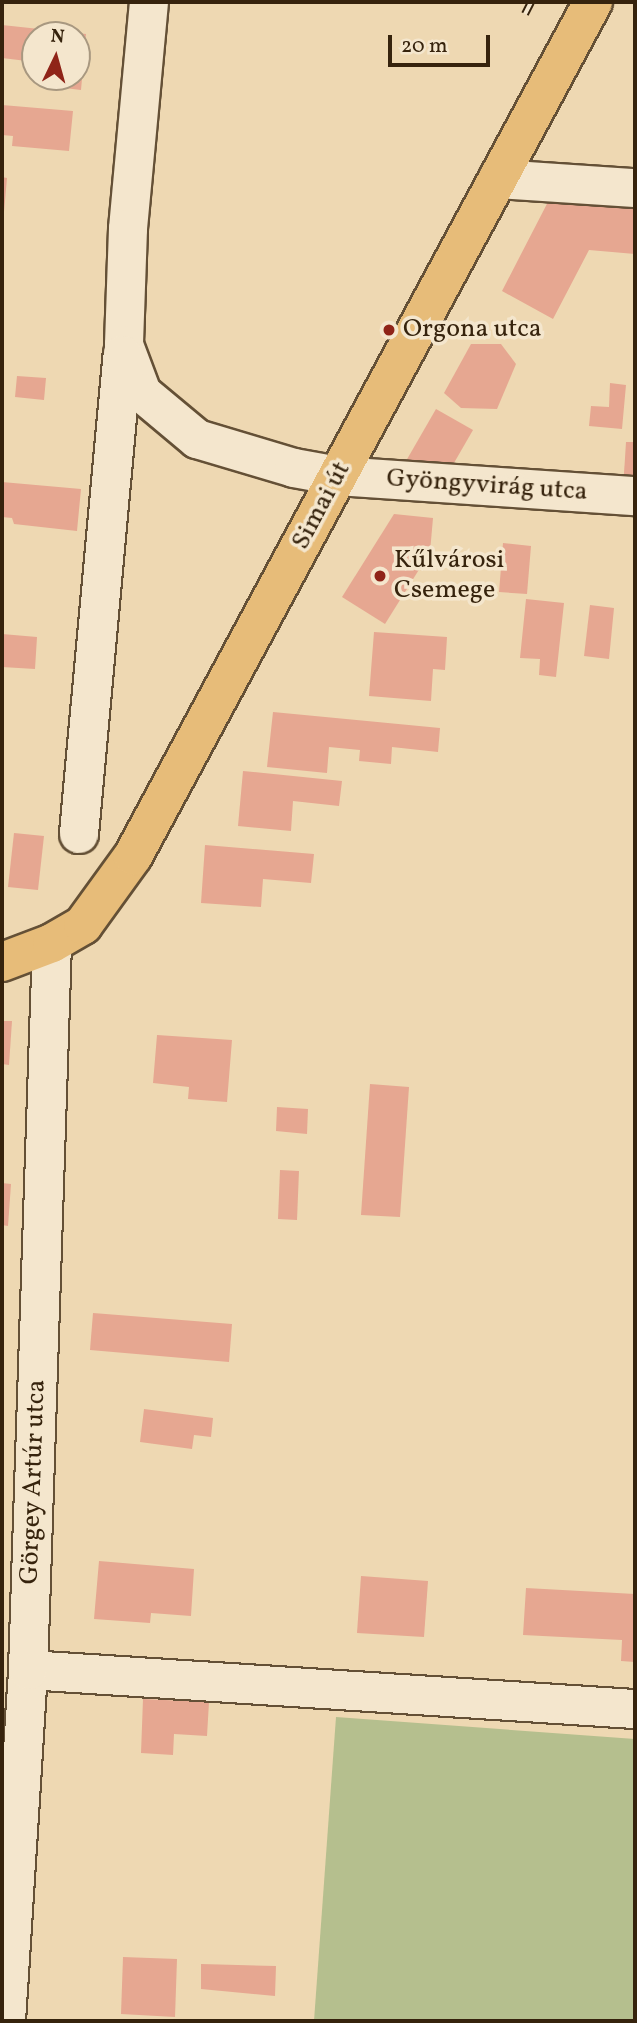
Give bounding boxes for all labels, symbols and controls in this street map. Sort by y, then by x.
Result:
north arrow [21,21,91,91]
scale bar [392,21,494,65]
text: N [50,24,66,51]
text: 20 m [401,32,447,61]
place label: Orgona utca [403,314,542,346]
marker: Orgona utca [381,322,397,338]
street label: Simai út [286,457,358,555]
street label: Gyöngyvirág utca [385,463,589,509]
place label: Kűlvárosi Csemege [394,545,504,606]
marker: Kűlvárosi Csemege [372,568,388,584]
street label: Görgey Artúr utca [15,1379,53,1585]

